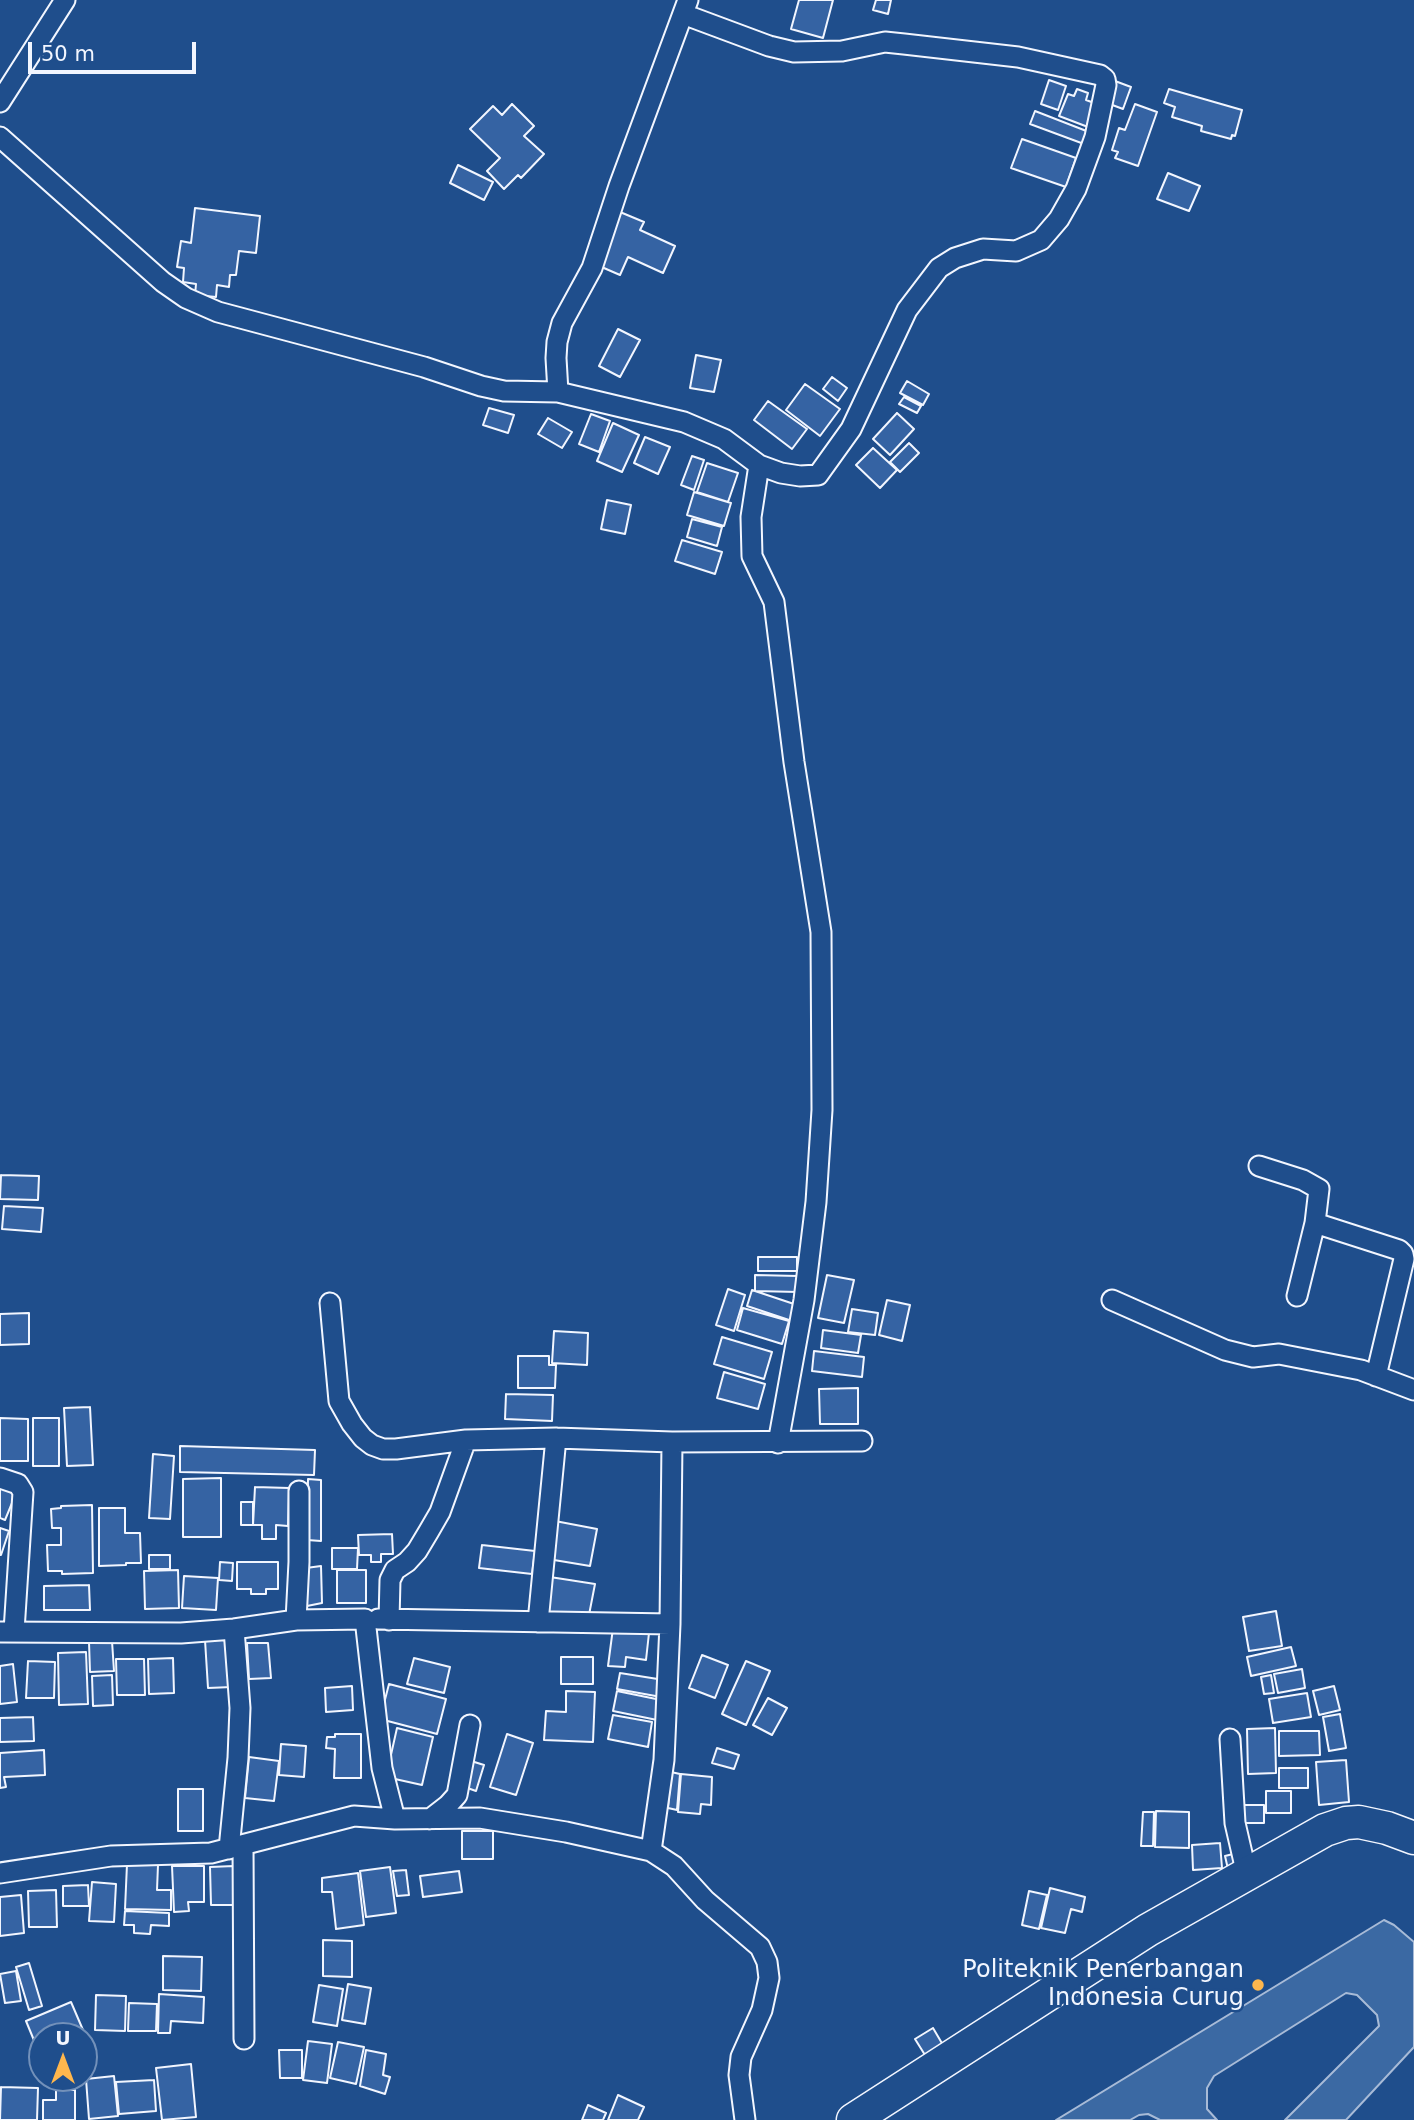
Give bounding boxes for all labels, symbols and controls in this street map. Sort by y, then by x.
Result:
scale bar [32,28,200,72]
text: 50 m [41,42,95,66]
place label: Politeknik Penerbangan Indonesia Curug [962,1957,1244,2013]
marker: Politeknik Penerbangan Indonesia Curug [1250,1977,1266,1993]
north arrow [28,2022,98,2092]
text: U [55,2027,71,2049]

